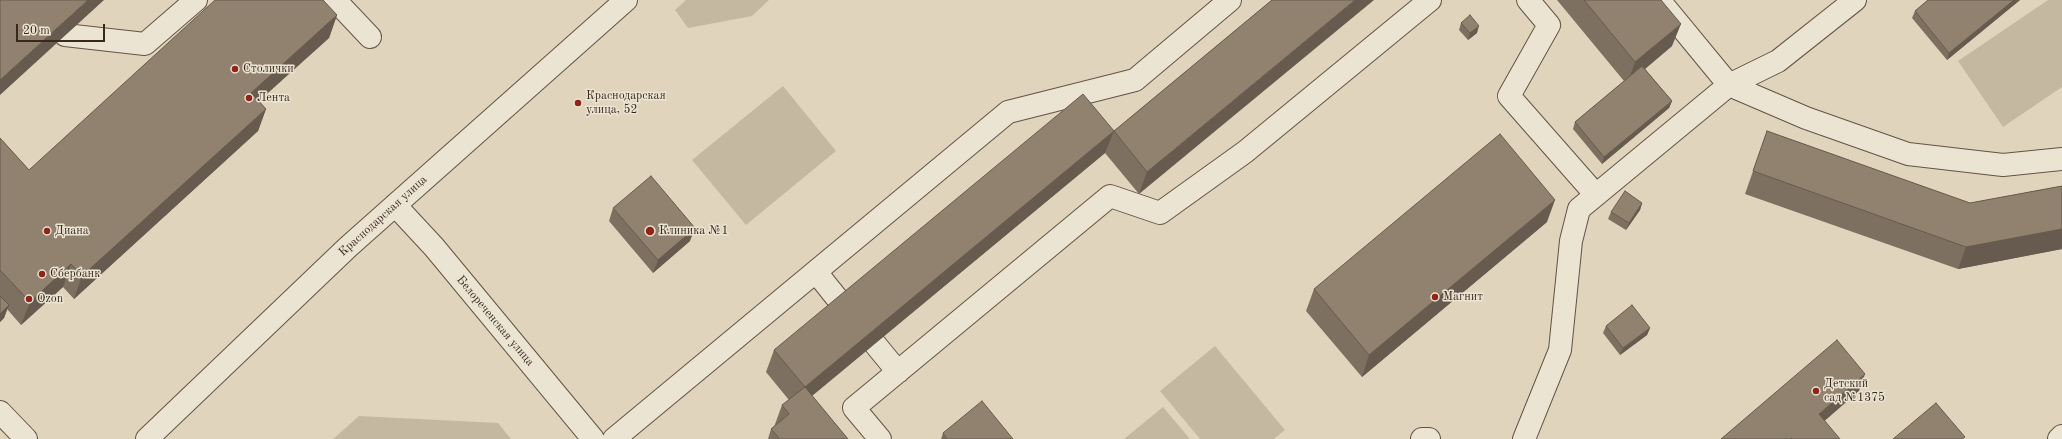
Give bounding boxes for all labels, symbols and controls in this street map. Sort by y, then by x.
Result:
scale bar [18,16,107,42]
text: 20 m [23,25,50,37]
place label: Столички [243,62,294,76]
marker: Столички [230,64,240,74]
place label: Краснодарская улица, 52 [586,89,666,117]
place label: Лента [257,91,290,105]
marker: Лента [244,93,254,103]
marker: Краснодарская улица, 52 [573,98,583,108]
street label: Краснодарская улица [336,173,430,259]
place label: Диана [55,224,89,238]
place label: Клиника №1 [659,224,728,238]
marker: Клиника №1 [644,225,656,237]
marker: Диана [42,226,52,236]
place label: Сбербанк [50,267,100,281]
marker: Сбербанк [37,269,47,279]
street label: Белореченская улица [453,273,537,369]
place label: Магнит [1443,290,1483,304]
place label: Ozon [37,292,63,306]
marker: Магнит [1430,292,1440,302]
marker: Ozon [24,294,34,304]
place label: Детский сад №1375 [1824,377,1885,405]
marker: Детский сад №1375 [1811,386,1821,396]

